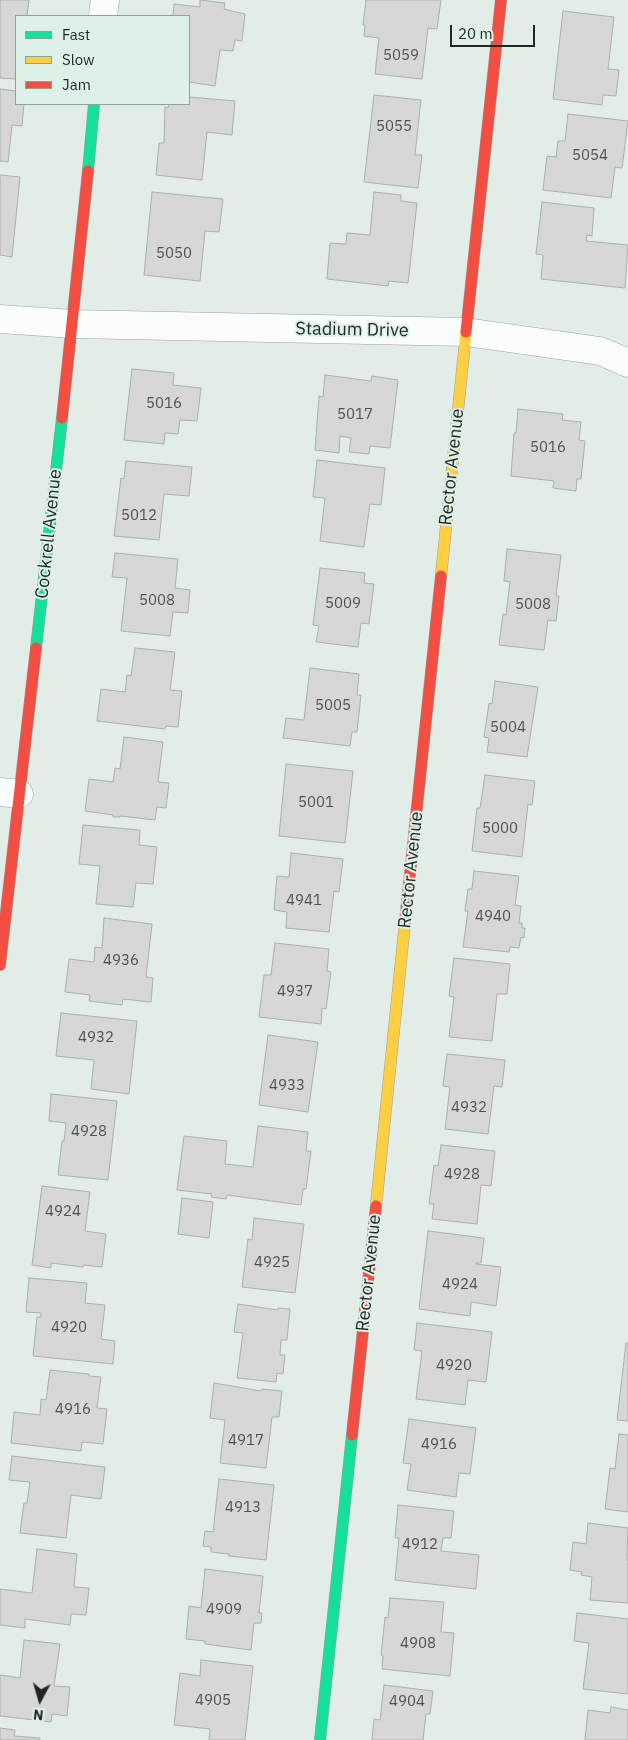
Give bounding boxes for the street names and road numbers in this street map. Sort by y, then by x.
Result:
street label: Stadium Drive [295,318,409,342]
street label: Rector Avenue [435,407,469,527]
street label: Cockrell Avenue [31,468,67,600]
street label: Rector Avenue [394,810,428,930]
street label: Rector Avenue [352,1213,386,1333]

